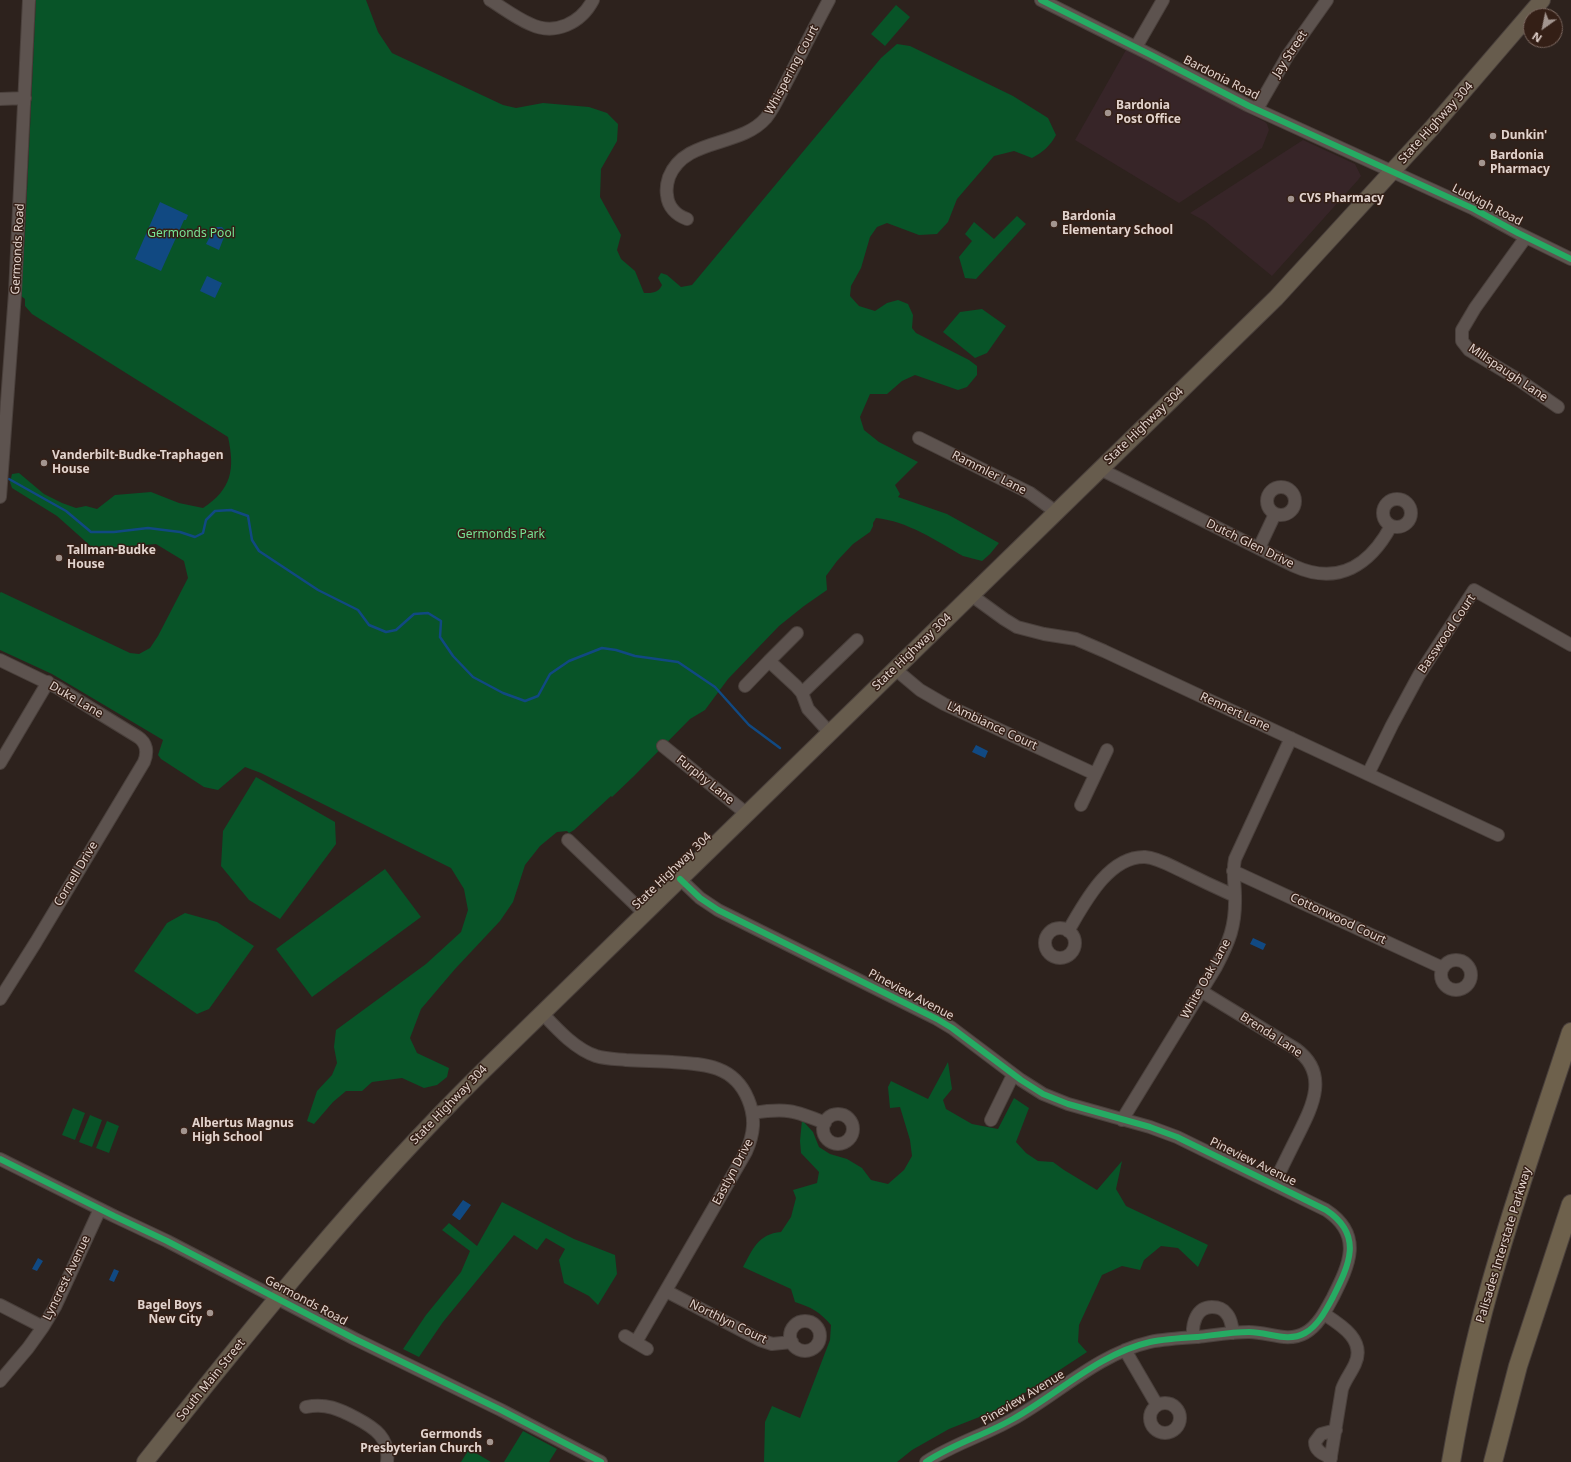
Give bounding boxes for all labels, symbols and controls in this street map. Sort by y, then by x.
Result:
north arrow [1523,8,1563,48]
street label: Whispering Court [762,23,822,117]
street label: Jay Street [1270,28,1310,80]
text: N [1529,29,1545,46]
street label: Bardonia Road [1181,53,1261,103]
street label: State Highway 304 [1396,79,1476,167]
place label: Bardonia Post Office [1116,99,1181,127]
marker: Bardonia Post Office [1103,108,1113,118]
place label: Dunkin' [1501,129,1547,143]
marker: Dunkin' [1488,131,1498,141]
place label: Bardonia Pharmacy [1490,149,1550,177]
marker: Bardonia Pharmacy [1477,158,1487,168]
street label: Ludvigh Road [1449,181,1525,229]
place label: CVS Pharmacy [1299,192,1384,206]
marker: CVS Pharmacy [1286,194,1296,204]
street label: Germonds Road [8,203,28,295]
place label: Bardonia Elementary School [1062,210,1173,238]
marker: Bardonia Elementary School [1049,219,1059,229]
park label: Germonds Pool [147,227,235,241]
street label: Millspaugh Lane [1466,341,1550,405]
street label: State Highway 304 [1101,384,1187,468]
street label: Rammler Lane [949,448,1029,498]
place label: Vanderbilt-Budke-Traphagen House [52,449,224,477]
marker: Vanderbilt-Budke-Traphagen House [39,458,49,468]
street label: Dutch Glen Drive [1204,517,1296,571]
park label: Germonds Park [457,528,545,542]
place label: Tallman-Budke House [67,544,156,572]
marker: Tallman-Budke House [54,553,64,563]
street label: Basswood Court [1415,592,1479,676]
street label: State Highway 304 [869,610,955,694]
street label: Duke Lane [47,679,105,721]
street label: Rennert Lane [1198,690,1272,734]
street label: L'Ambiance Court [945,699,1039,753]
street label: Furphy Lane [673,752,737,808]
street label: State Highway 304 [629,829,715,913]
street label: Cornell Drive [51,839,101,909]
street label: Cottonwood Court [1288,890,1388,948]
street label: White Oak Lane [1178,937,1234,1021]
street label: Pineview Avenue [866,966,956,1024]
street label: Brenda Lane [1237,1010,1305,1060]
street label: State Highway 304 [407,1062,491,1148]
place label: Albertus Magnus High School [192,1117,294,1145]
marker: Albertus Magnus High School [179,1126,189,1136]
street label: Pineview Avenue [1207,1135,1299,1189]
street label: Eastlyn Drive [710,1136,756,1208]
street label: Palisades Interstate Parkway [1473,1165,1535,1325]
street label: Lyncrest Avenue [40,1233,94,1323]
street label: Germonds Road [262,1273,350,1329]
street label: Northlyn Court [687,1297,769,1347]
place label: Bagel Boys New City [137,1299,202,1327]
marker: Bagel Boys New City [205,1308,215,1318]
street label: South Main Street [174,1336,248,1424]
street label: Pineview Avenue [979,1367,1067,1429]
place label: Germonds Presbyterian Church [360,1428,482,1456]
marker: Germonds Presbyterian Church [485,1437,495,1447]

